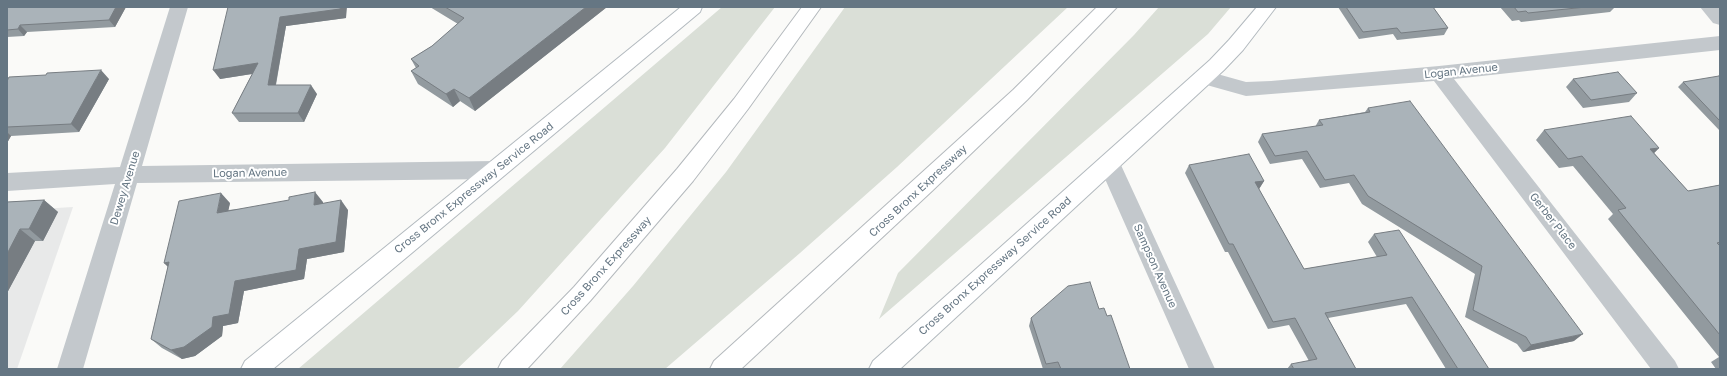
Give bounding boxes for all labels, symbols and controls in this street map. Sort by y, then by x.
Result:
street label: Logan Avenue [1423,61,1499,81]
street label: Cross Bronx Expressway Service Road [392,120,556,256]
street label: Cross Bronx Expressway [866,142,970,240]
street label: Dewey Avenue [107,149,143,227]
street label: Logan Avenue [213,166,287,180]
street label: Gerber Place [1527,190,1579,252]
street label: Cross Bronx Expressway Service Road [916,194,1074,338]
street label: Cross Bronx Expressway [558,214,654,318]
street label: Sampson Avenue [1131,222,1179,310]

